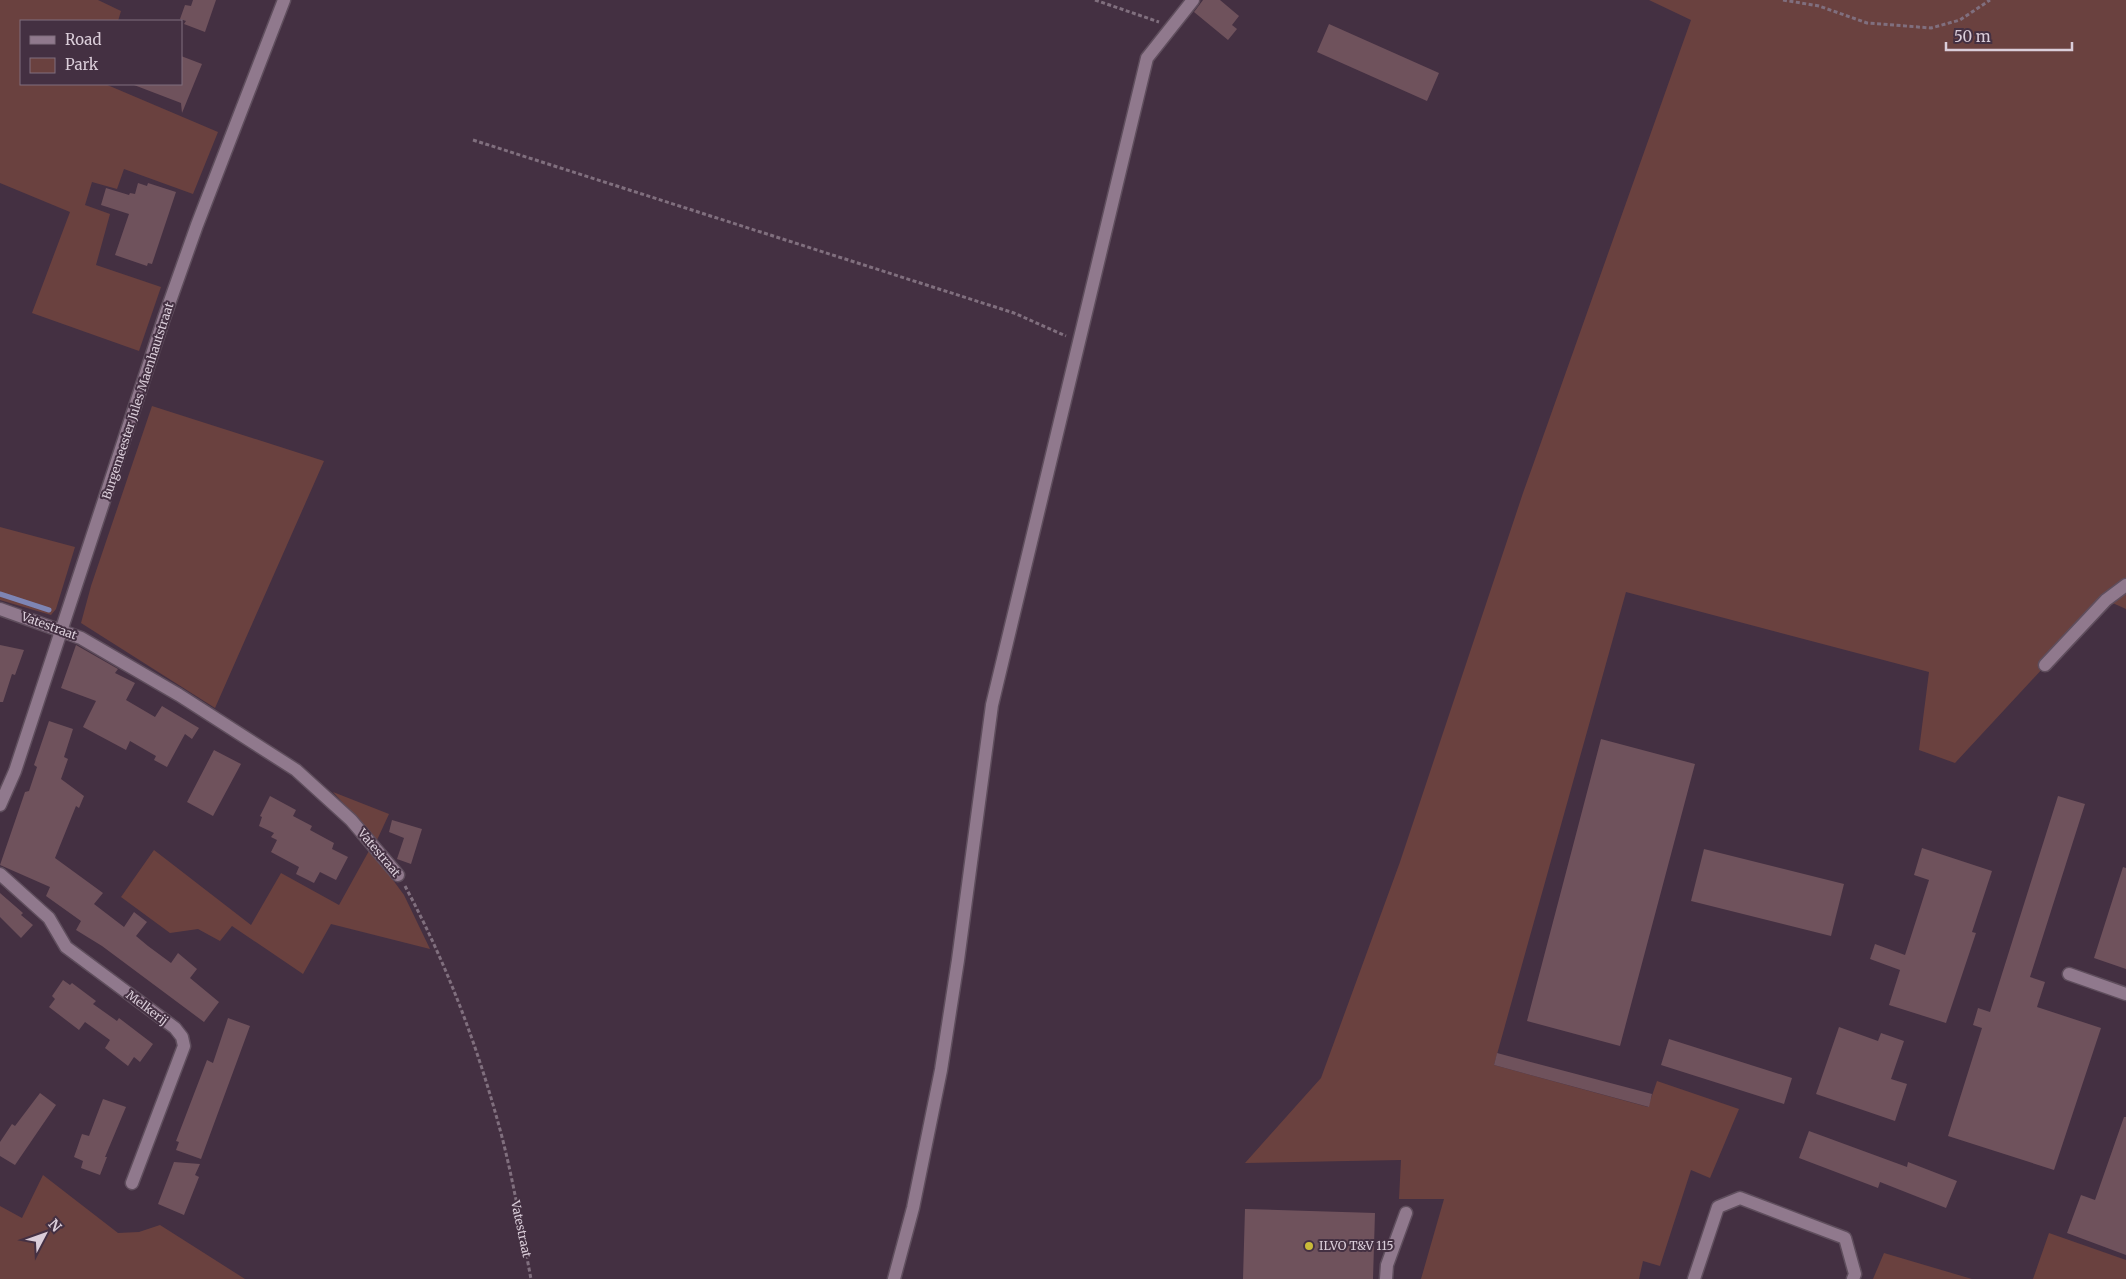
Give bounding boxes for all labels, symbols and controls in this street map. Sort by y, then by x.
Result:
legend [20,20,182,85]
scale bar [1946,20,2072,52]
text: 50 m [1954,27,1991,46]
text: Road [65,30,101,49]
text: Park [65,55,99,74]
street label: Burgemeester Jules Maenhautstraat [99,300,177,501]
street label: Vatestraat [18,608,79,643]
street label: Vatestraat [354,825,404,880]
street label: Melkerij [124,987,171,1028]
street label: Vatestraat [508,1198,535,1259]
north arrow [20,1209,70,1259]
text: N [44,1215,65,1236]
place label: ILVO T&V 115 [1319,1238,1393,1253]
marker: ILVO T&V 115 [1303,1240,1315,1252]

